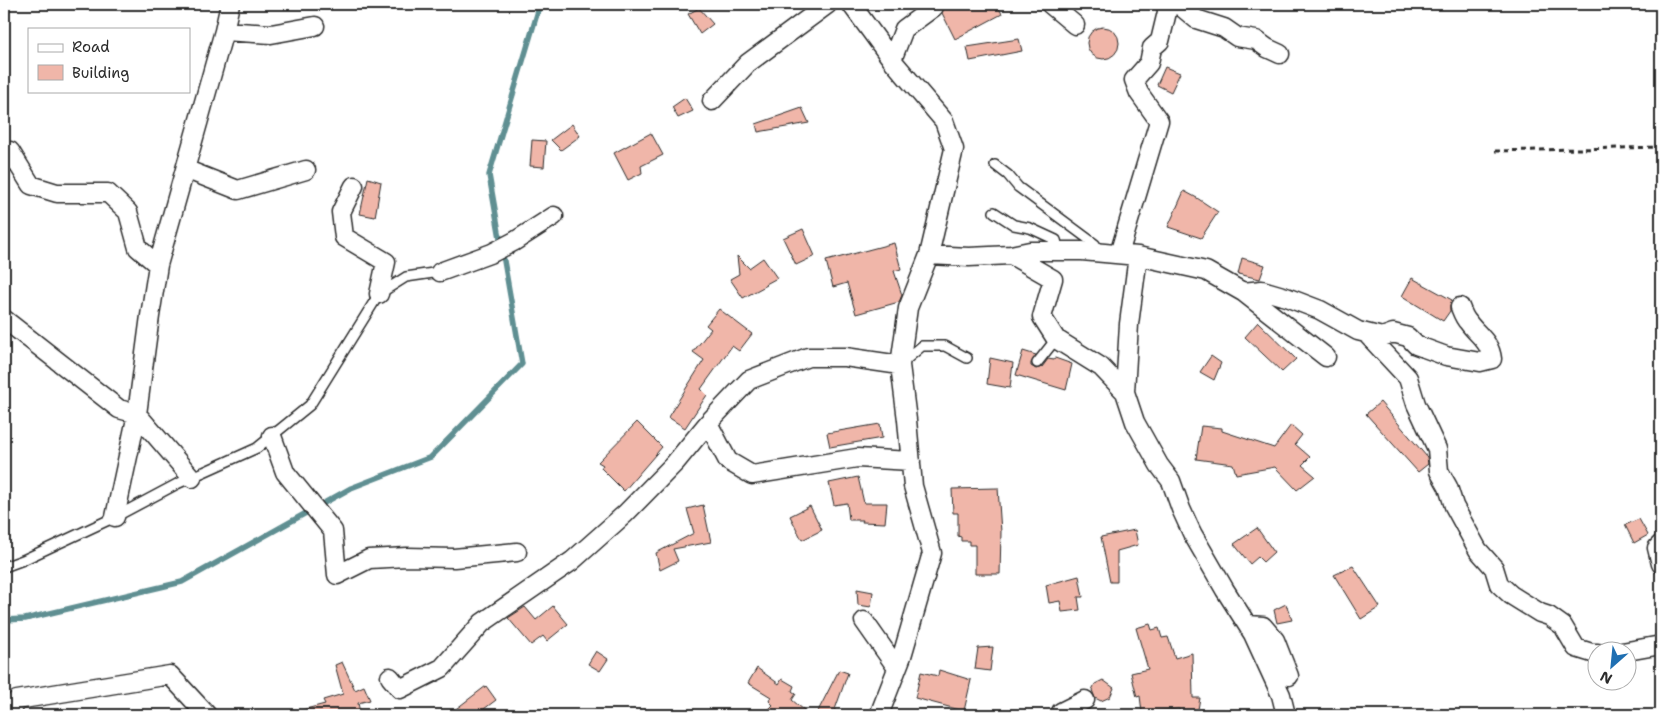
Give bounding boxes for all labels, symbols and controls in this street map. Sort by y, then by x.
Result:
legend [28,28,190,92]
text: Road [72,37,110,57]
text: Building [72,63,129,83]
north arrow [1588,642,1638,692]
text: N [1597,667,1615,688]

